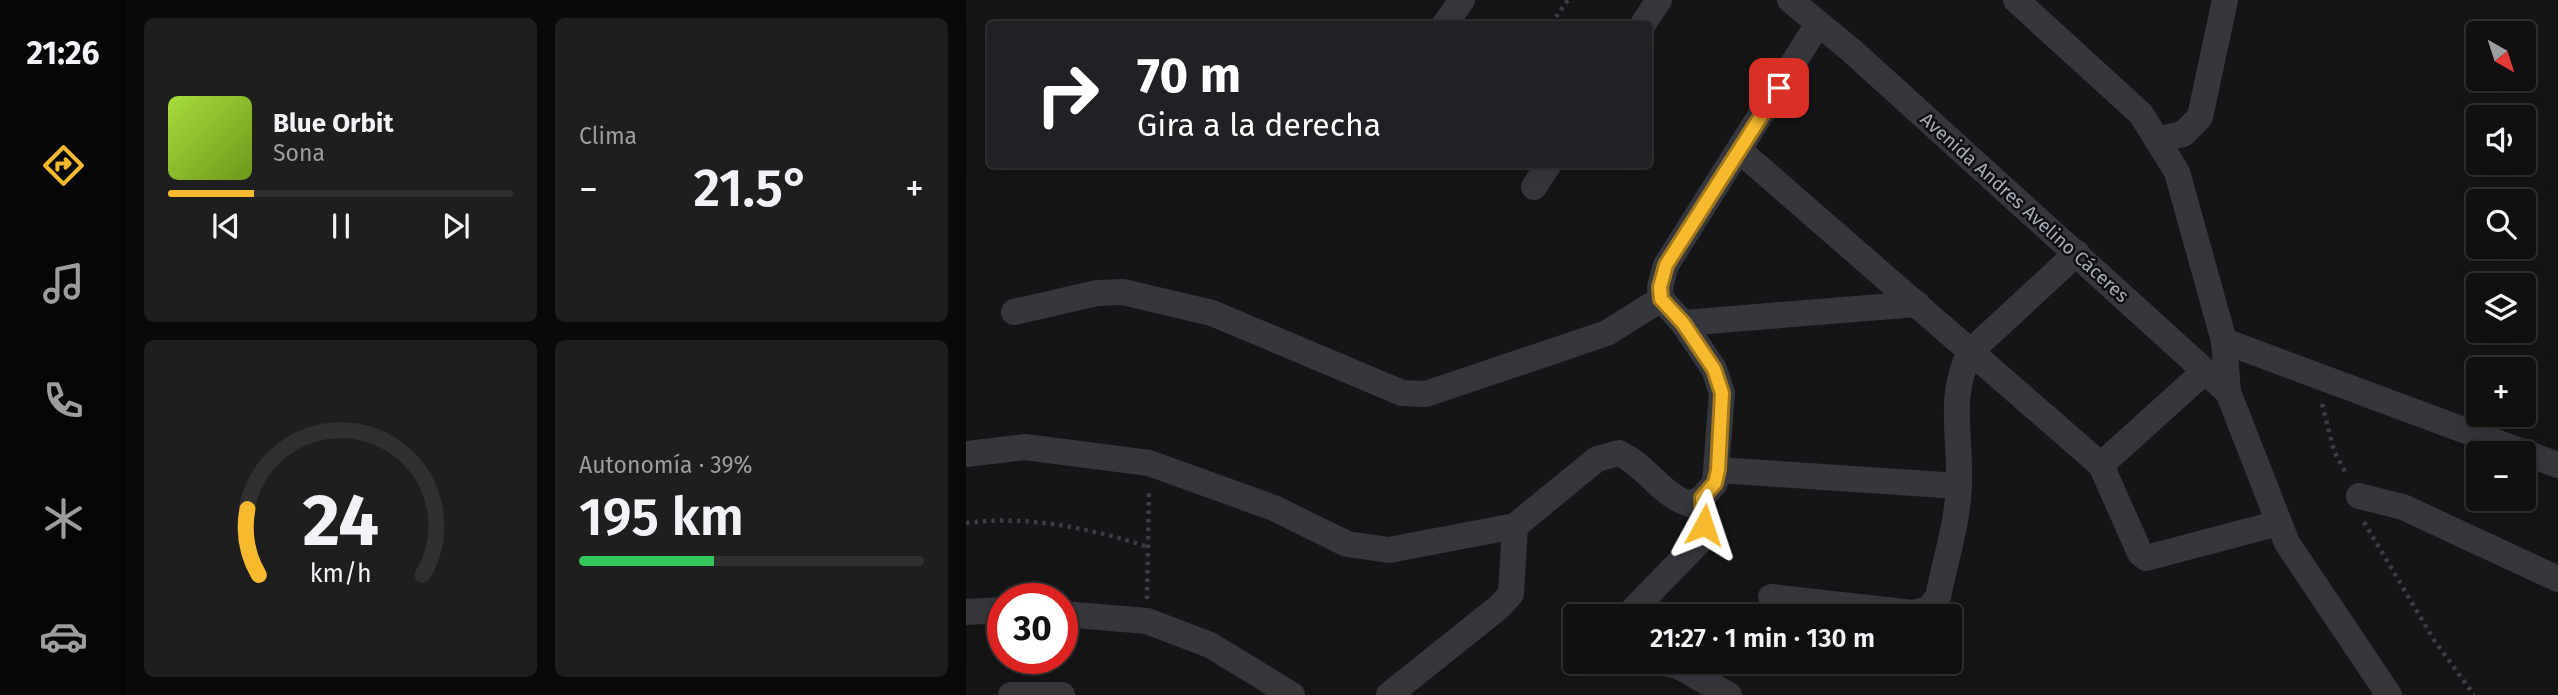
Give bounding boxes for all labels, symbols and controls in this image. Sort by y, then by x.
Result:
north arrow [2466,21,2536,91]
map controls [2466,21,2536,511]
text: 21:26 [27,34,99,72]
text: 70 m [1137,46,1241,105]
icon: right [1022,49,1113,140]
pin [1749,58,1809,118]
icon: arrive [1760,69,1798,107]
button: sound [2466,105,2536,175]
text: Gira a la derecha [1137,106,1381,144]
text: Blue Orbit [273,108,393,139]
street label: Avenida Andres Avelino Cáceres [1916,108,2134,307]
text: Clima [579,122,637,150]
text: Sona [273,139,325,167]
icon: directions [39,141,88,190]
text: 21.5° [693,157,810,220]
text: − [579,166,598,212]
text: + [905,166,924,212]
button: search [2466,189,2536,259]
icon: previous [207,207,245,245]
icon: pause [322,207,360,245]
icon: next [437,207,475,245]
icon: music [39,259,88,308]
button: layers [2466,273,2536,343]
button: + [2466,357,2536,427]
icon: phone [39,376,88,425]
button: − [2466,441,2536,511]
text: Autonomía · 39% [579,451,753,479]
text: 24 [302,477,379,564]
text: 195 km [579,486,744,549]
position arrow [1667,488,1741,562]
icon: climate [39,494,88,543]
text: km/h [310,558,371,588]
speed limit sign: 30 [987,583,1078,674]
icon: car [39,612,88,661]
text: 21:27 · 1 min · 130 m [1650,623,1875,654]

